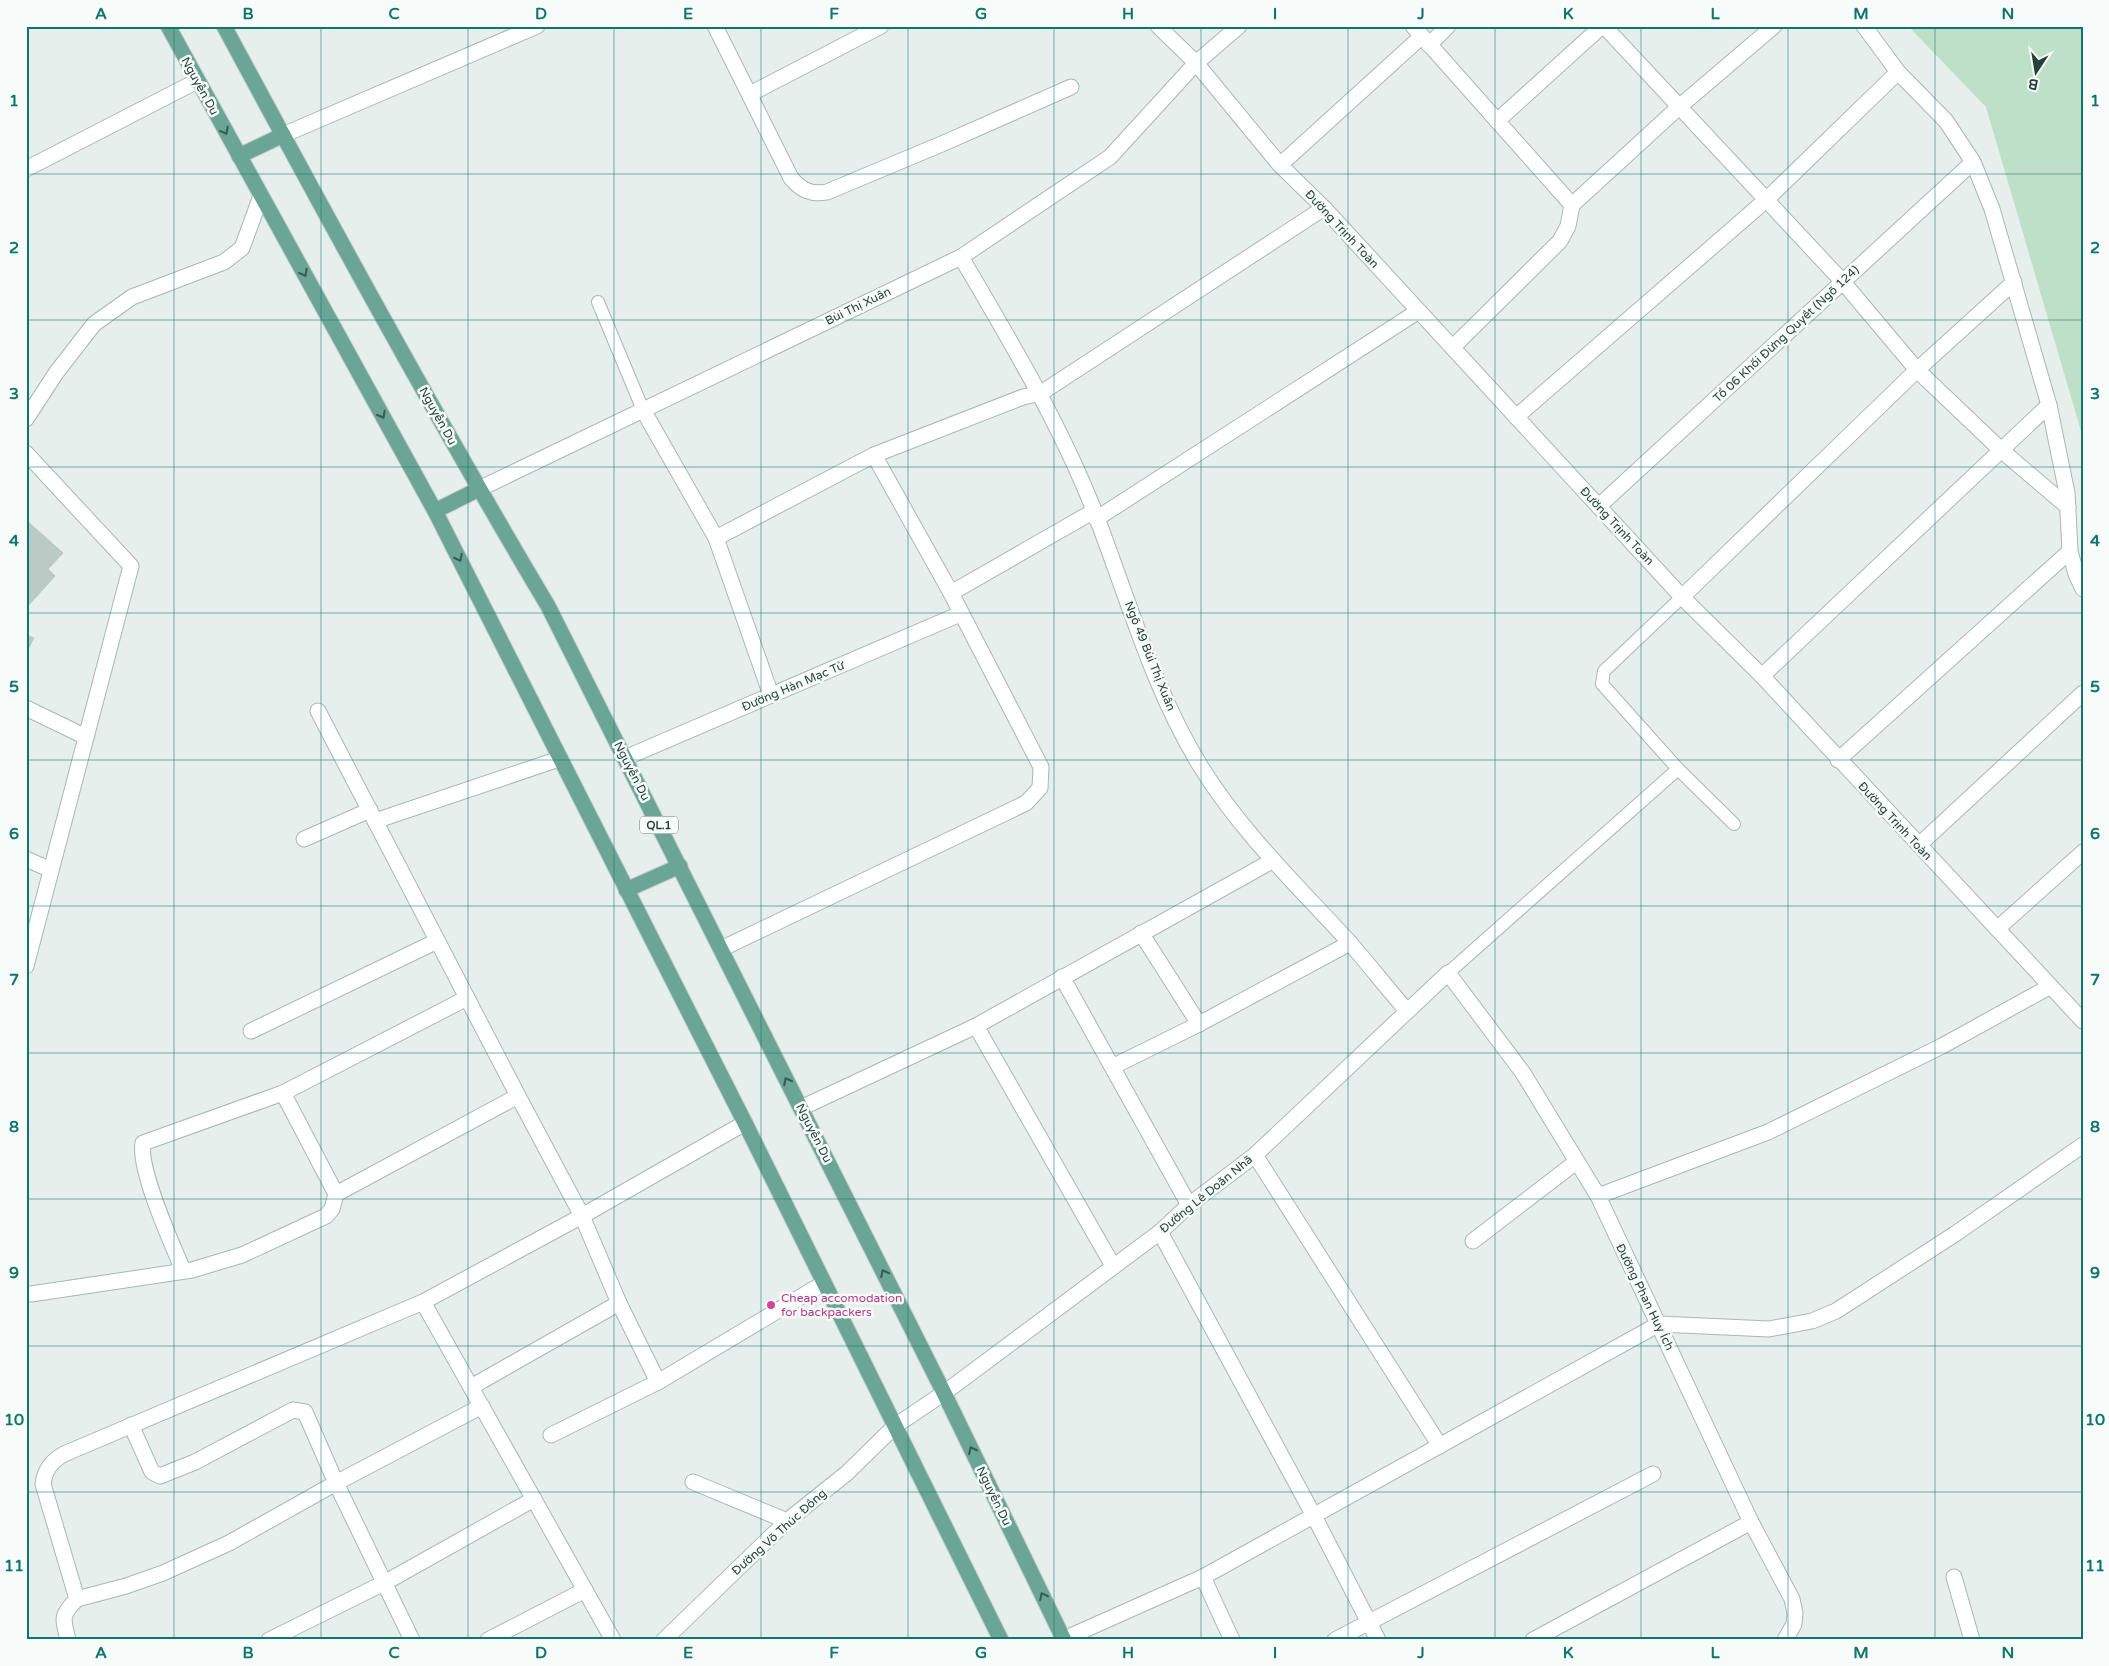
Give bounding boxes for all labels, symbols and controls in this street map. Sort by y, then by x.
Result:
text: A [95,4,107,24]
text: B [242,4,254,24]
text: C [388,4,400,24]
text: D [535,4,547,24]
text: E [683,4,693,24]
text: F [829,4,839,24]
text: G [975,4,987,24]
text: H [1122,4,1134,24]
text: I [1273,4,1277,24]
text: J [1416,4,1425,24]
text: K [1563,4,1574,24]
text: L [1710,4,1720,24]
text: M [1853,4,1869,24]
text: N [2002,4,2014,24]
north arrow [2012,48,2062,98]
street label: Nguyễn Du [178,55,222,117]
text: B [2027,75,2040,94]
text: 1 [9,91,19,111]
text: 1 [2090,91,2100,111]
one-way arrow [219,125,229,134]
street label: Đường Trịnh Toàn [1302,187,1382,271]
text: 2 [9,238,19,258]
text: 2 [2090,238,2100,258]
street label: Tổ 06 Khối Đừng Quyềt (Ngõ 124) [1710,263,1862,405]
one-way arrow [298,267,308,276]
street label: Bùi Thị Xuân [823,284,893,328]
text: 3 [9,384,19,404]
text: 3 [2090,384,2100,404]
street label: Nguyễn Du [416,385,460,447]
one-way arrow [376,410,386,419]
street label: Đường Trịnh Toàn [1577,484,1657,568]
text: 4 [9,531,19,551]
text: 4 [2090,531,2100,551]
one-way arrow [453,553,463,562]
street label: Ngõ 49 Bùi Thị Xuân [1122,599,1178,713]
street label: Đường Hàn Mạc Tử [740,657,848,714]
text: 5 [9,677,19,697]
text: 5 [2090,677,2100,697]
street label: Nguyễn Du [611,739,653,803]
street label: Đường Trịnh Toàn [1855,779,1935,863]
road number: QL.1 [640,816,678,834]
text: 6 [9,824,19,844]
text: 6 [2090,824,2100,844]
text: 7 [9,970,19,990]
text: 7 [2090,970,2100,990]
one-way arrow [783,1077,793,1086]
street label: Nguyễn Du [793,1101,835,1165]
text: 8 [9,1117,19,1137]
text: 8 [2090,1117,2100,1137]
street label: Đường Lê Doãn Nhã [1157,1152,1255,1236]
street label: Đường Phan Huy Ích [1613,1241,1677,1353]
text: 9 [9,1263,19,1283]
text: 9 [2090,1263,2100,1283]
one-way arrow [880,1269,890,1278]
place label: Cheap accomodation for backpackers [781,1291,902,1319]
marker: Cheap accomodation for backpackers [765,1299,777,1311]
text: 10 [4,1410,24,1430]
text: 10 [2085,1410,2105,1430]
one-way arrow [968,1446,978,1455]
street label: Nguyễn Du [974,1464,1014,1528]
street label: Đường Võ Thúc Đồng [729,1486,829,1578]
text: 11 [4,1556,24,1576]
text: 11 [2085,1556,2105,1576]
one-way arrow [1038,1592,1049,1601]
text: A [95,1643,107,1663]
text: B [242,1643,254,1663]
text: C [388,1643,400,1663]
text: D [535,1643,547,1663]
text: E [683,1643,693,1663]
text: F [829,1643,839,1663]
text: G [975,1643,987,1663]
text: H [1122,1643,1134,1663]
text: I [1273,1643,1277,1663]
text: J [1416,1643,1425,1663]
text: K [1563,1643,1574,1663]
text: L [1710,1643,1720,1663]
text: M [1853,1643,1869,1663]
text: N [2002,1643,2014,1663]

